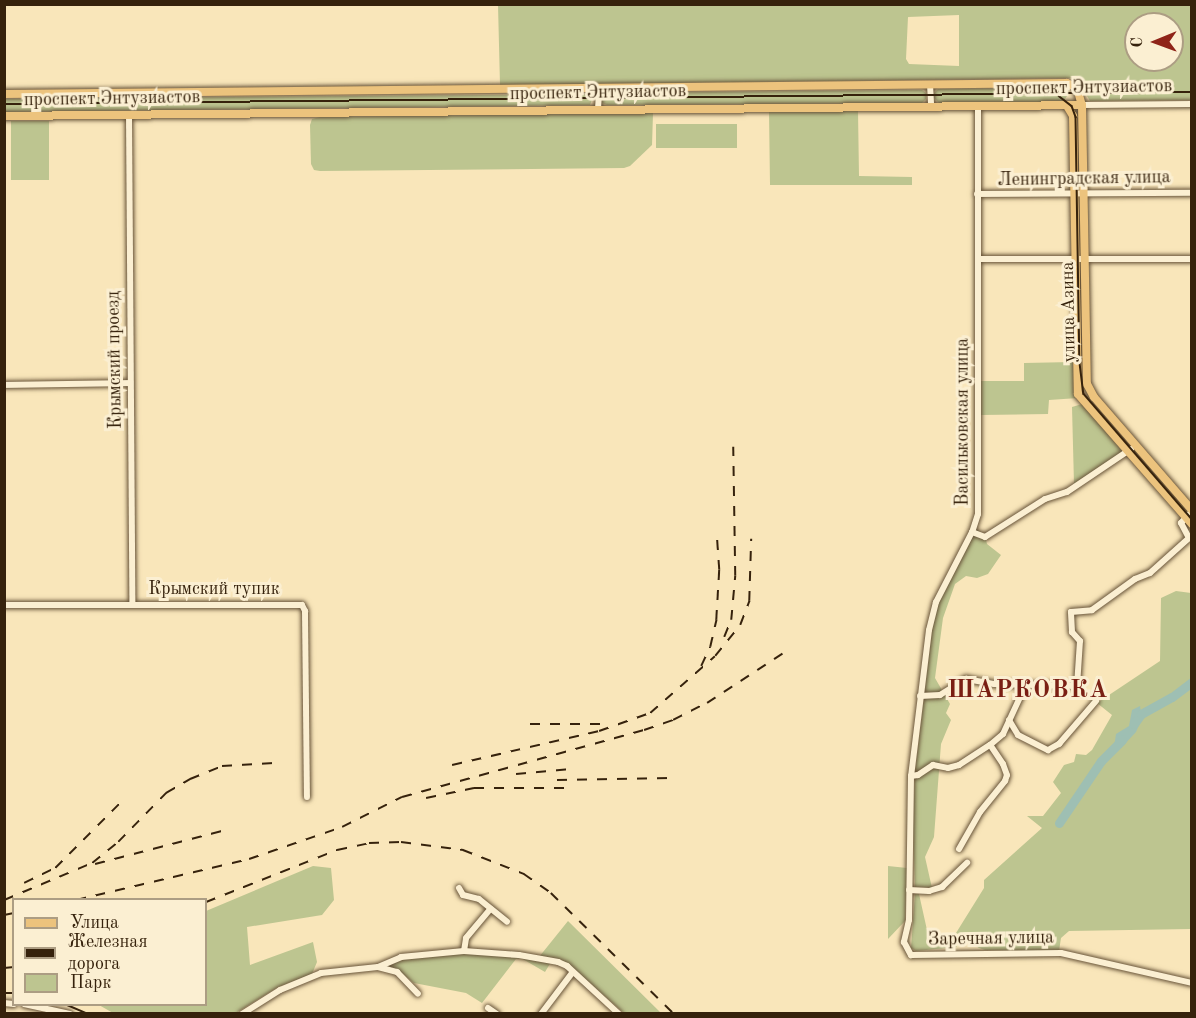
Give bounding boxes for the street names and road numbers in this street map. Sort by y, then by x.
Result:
street label: проспект Энтузиастов [996,76,1172,100]
street label: проспект Энтузиастов [510,81,686,105]
street label: проспект Энтузиастов [24,87,200,111]
street label: Ленинградская улица [997,167,1171,191]
street label: улица Азина [1057,261,1081,363]
street label: Крымский проезд [103,291,127,429]
street label: Васильковская улица [952,338,974,506]
street label: Крымский тупик [148,578,280,600]
street label: Заречная улица [928,927,1054,951]

